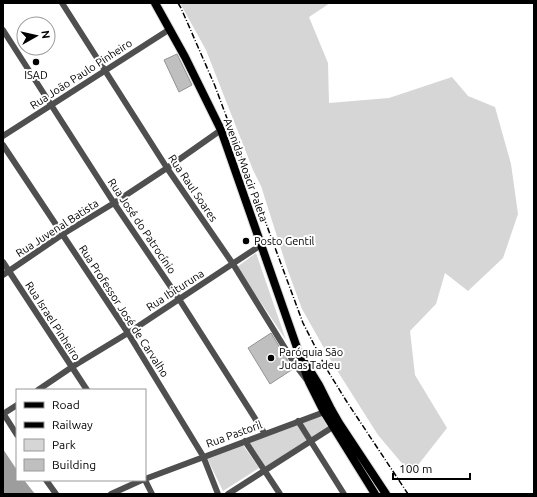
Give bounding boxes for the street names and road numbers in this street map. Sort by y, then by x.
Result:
street label: Rua João Paulo Pinheiro [28,37,134,111]
street label: Avenida Moacir Paleta [222,117,270,223]
street label: Rua Raul Soares [166,152,220,224]
street label: Rua José do Patrocínio [106,176,178,276]
street label: Rua Juvenal Batista [13,197,101,259]
street label: Rua Professor José de Carvalho [77,243,171,379]
street label: Rua Ibituruna [144,267,206,313]
street label: Rua Israel Pinheiro [23,279,83,363]
street label: Rua Pastoril [204,418,264,450]

